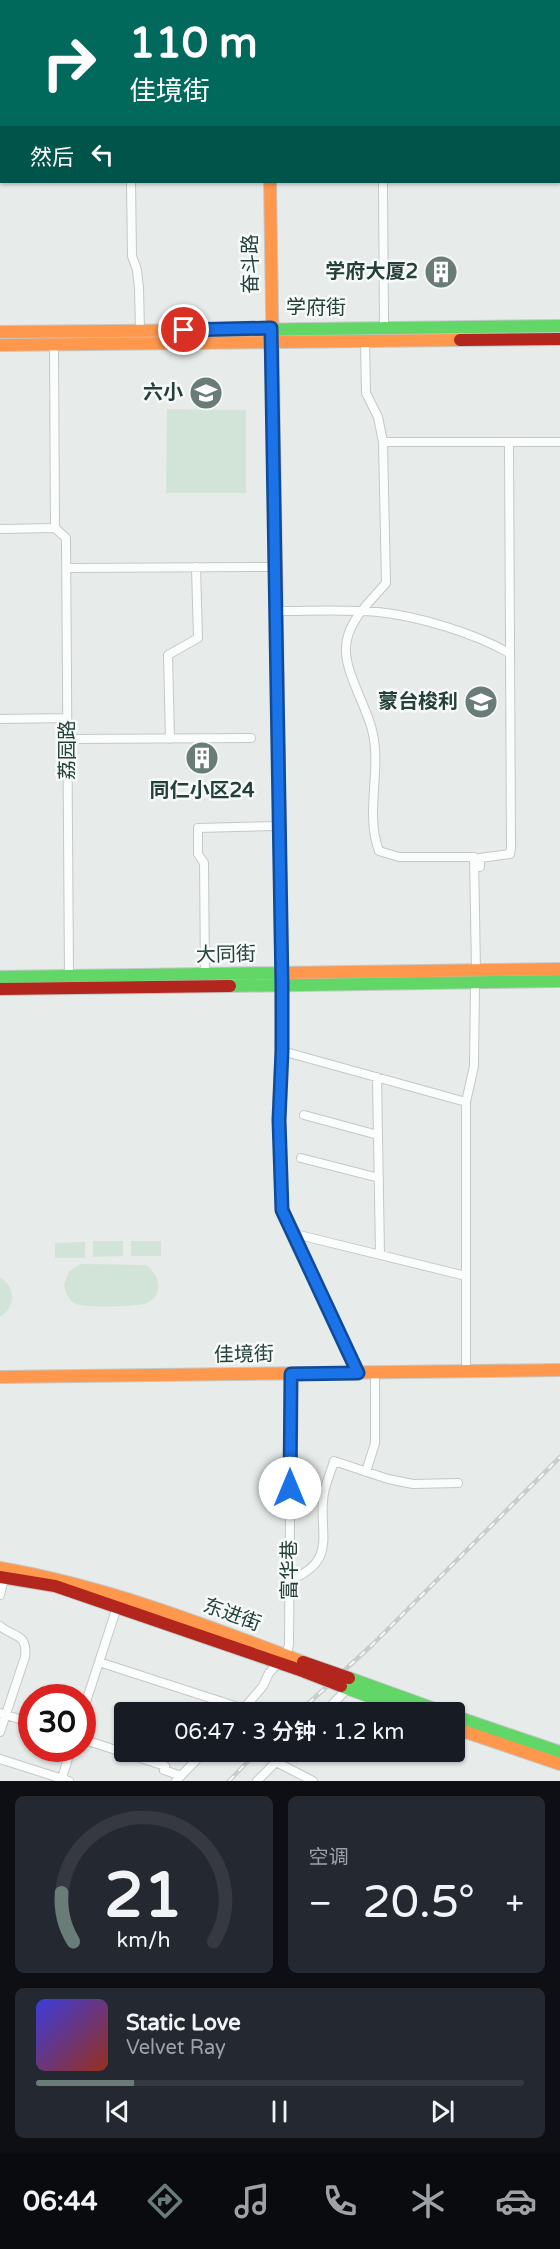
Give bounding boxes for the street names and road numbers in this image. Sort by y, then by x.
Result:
street label: 奋斗路 [239,234,263,294]
street label: 学府街 [286,296,346,320]
street label: 荔园路 [56,720,80,780]
street label: 大同街 [196,942,256,968]
street label: 佳境街 [214,1342,274,1368]
street label: 富华巷 [278,1540,302,1600]
street label: 东进街 [200,1593,264,1637]

